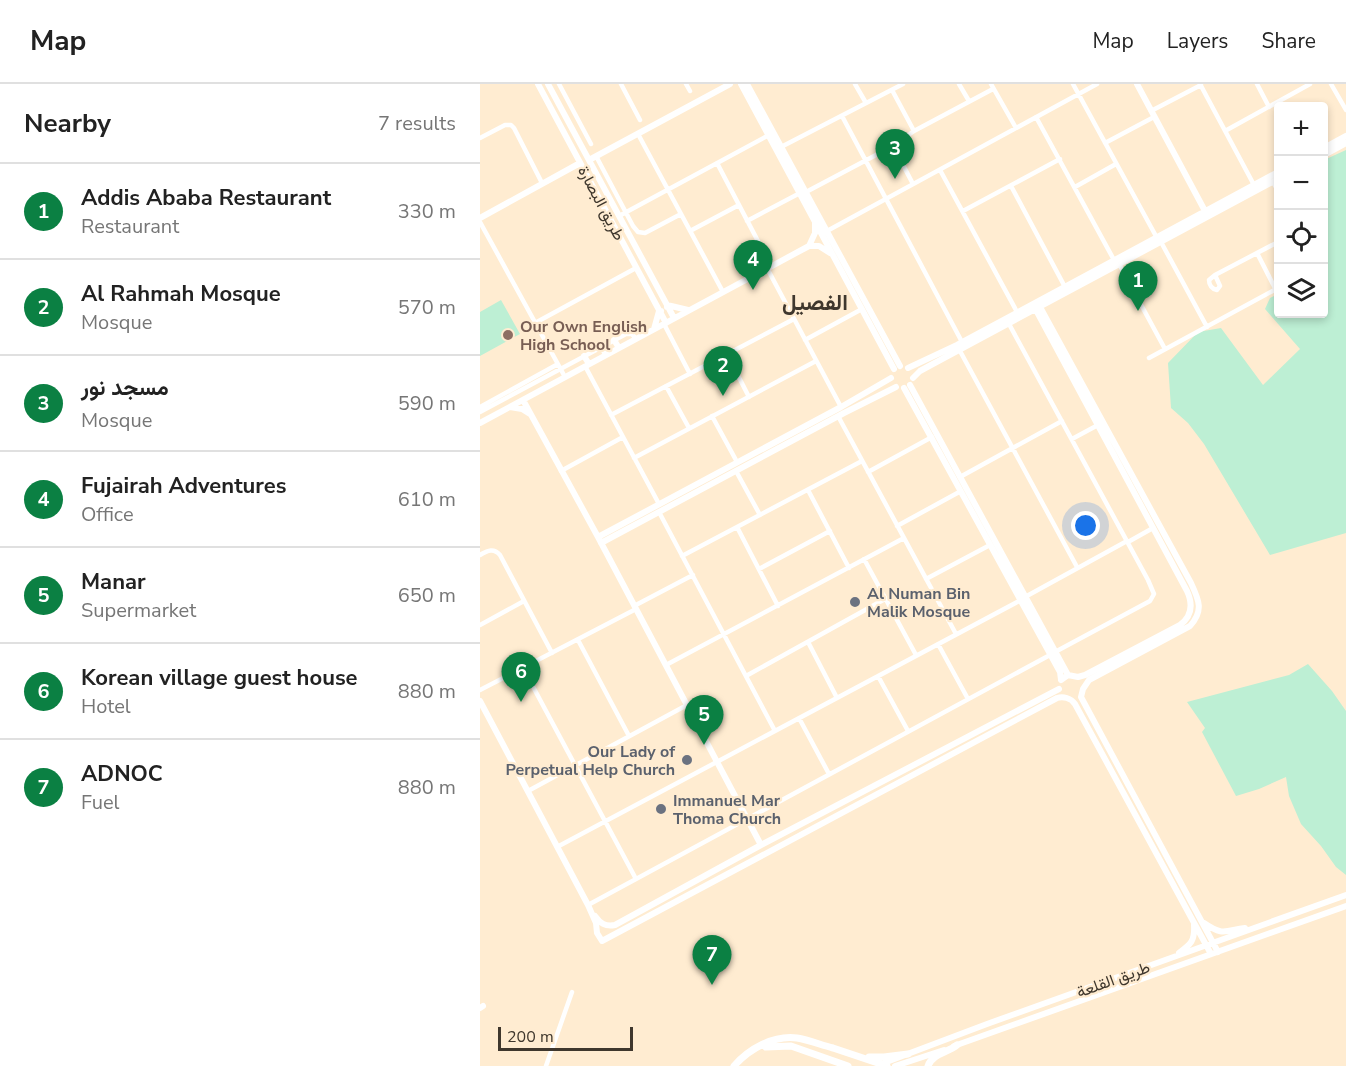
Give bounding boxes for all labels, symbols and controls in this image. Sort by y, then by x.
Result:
text: Map [30,22,86,60]
text: Map [1092,27,1134,55]
text: Layers [1167,27,1228,55]
text: Share [1261,27,1316,55]
map controls [1274,102,1328,318]
button: + [1274,102,1328,156]
text: Nearby [24,106,111,141]
text: 7 results [378,110,456,137]
pin: 3 [876,130,914,179]
button: − [1274,156,1328,210]
street label: طريق البصارة [572,162,630,245]
text: Addis Ababa Restaurant [81,183,331,213]
text: 1 [38,198,50,225]
text: 330 m [398,198,456,225]
button: locate [1274,210,1328,264]
text: Restaurant [81,213,179,240]
pin: 4 [734,240,772,290]
pin: 1 [1118,262,1158,311]
button: layers [1274,264,1328,318]
text: Al Rahmah Mosque [81,279,281,309]
district label: الفصيل [782,288,848,318]
text: 2 [38,294,50,321]
text: 570 m [398,294,456,321]
text: Mosque [81,309,152,336]
place label: Our Own English High School [520,316,647,356]
marker: Our Own English High School [501,328,515,342]
pin: 2 [704,346,742,396]
text: مسجد نور [81,373,169,403]
text: 3 [38,390,50,417]
text: 590 m [398,390,456,417]
text: Mosque [81,407,152,434]
text: Fujairah Adventures [81,471,286,501]
text: 4 [38,486,50,513]
text: 610 m [398,486,456,513]
text: Office [81,501,134,528]
your location [1071,511,1100,540]
text: Manar [81,567,146,597]
text: 5 [38,582,50,609]
text: 650 m [398,582,456,609]
place label: Al Numan Bin Malik Mosque [867,583,970,623]
marker: Al Numan Bin Malik Mosque [848,595,862,609]
text: Supermarket [81,597,196,624]
pin: 6 [502,652,540,702]
text: Korean village guest house [81,663,358,693]
text: 6 [38,678,50,705]
text: 880 m [398,678,456,705]
text: Hotel [81,693,131,720]
pin: 5 [684,696,724,745]
place label: Our Lady of Perpetual Help Church [506,741,676,781]
marker: Our Lady of Perpetual Help Church [680,753,694,767]
text: ADNOC [81,759,163,789]
text: 7 [38,774,50,801]
text: 880 m [398,774,456,801]
text: Fuel [81,789,120,816]
place label: Immanuel Mar Thoma Church [673,790,781,830]
marker: Immanuel Mar Thoma Church [654,802,668,816]
pin: 7 [692,936,732,985]
street label: طريق القلعة [1073,956,1153,1003]
scale bar [498,1024,633,1052]
text: 200 m [507,1026,554,1048]

